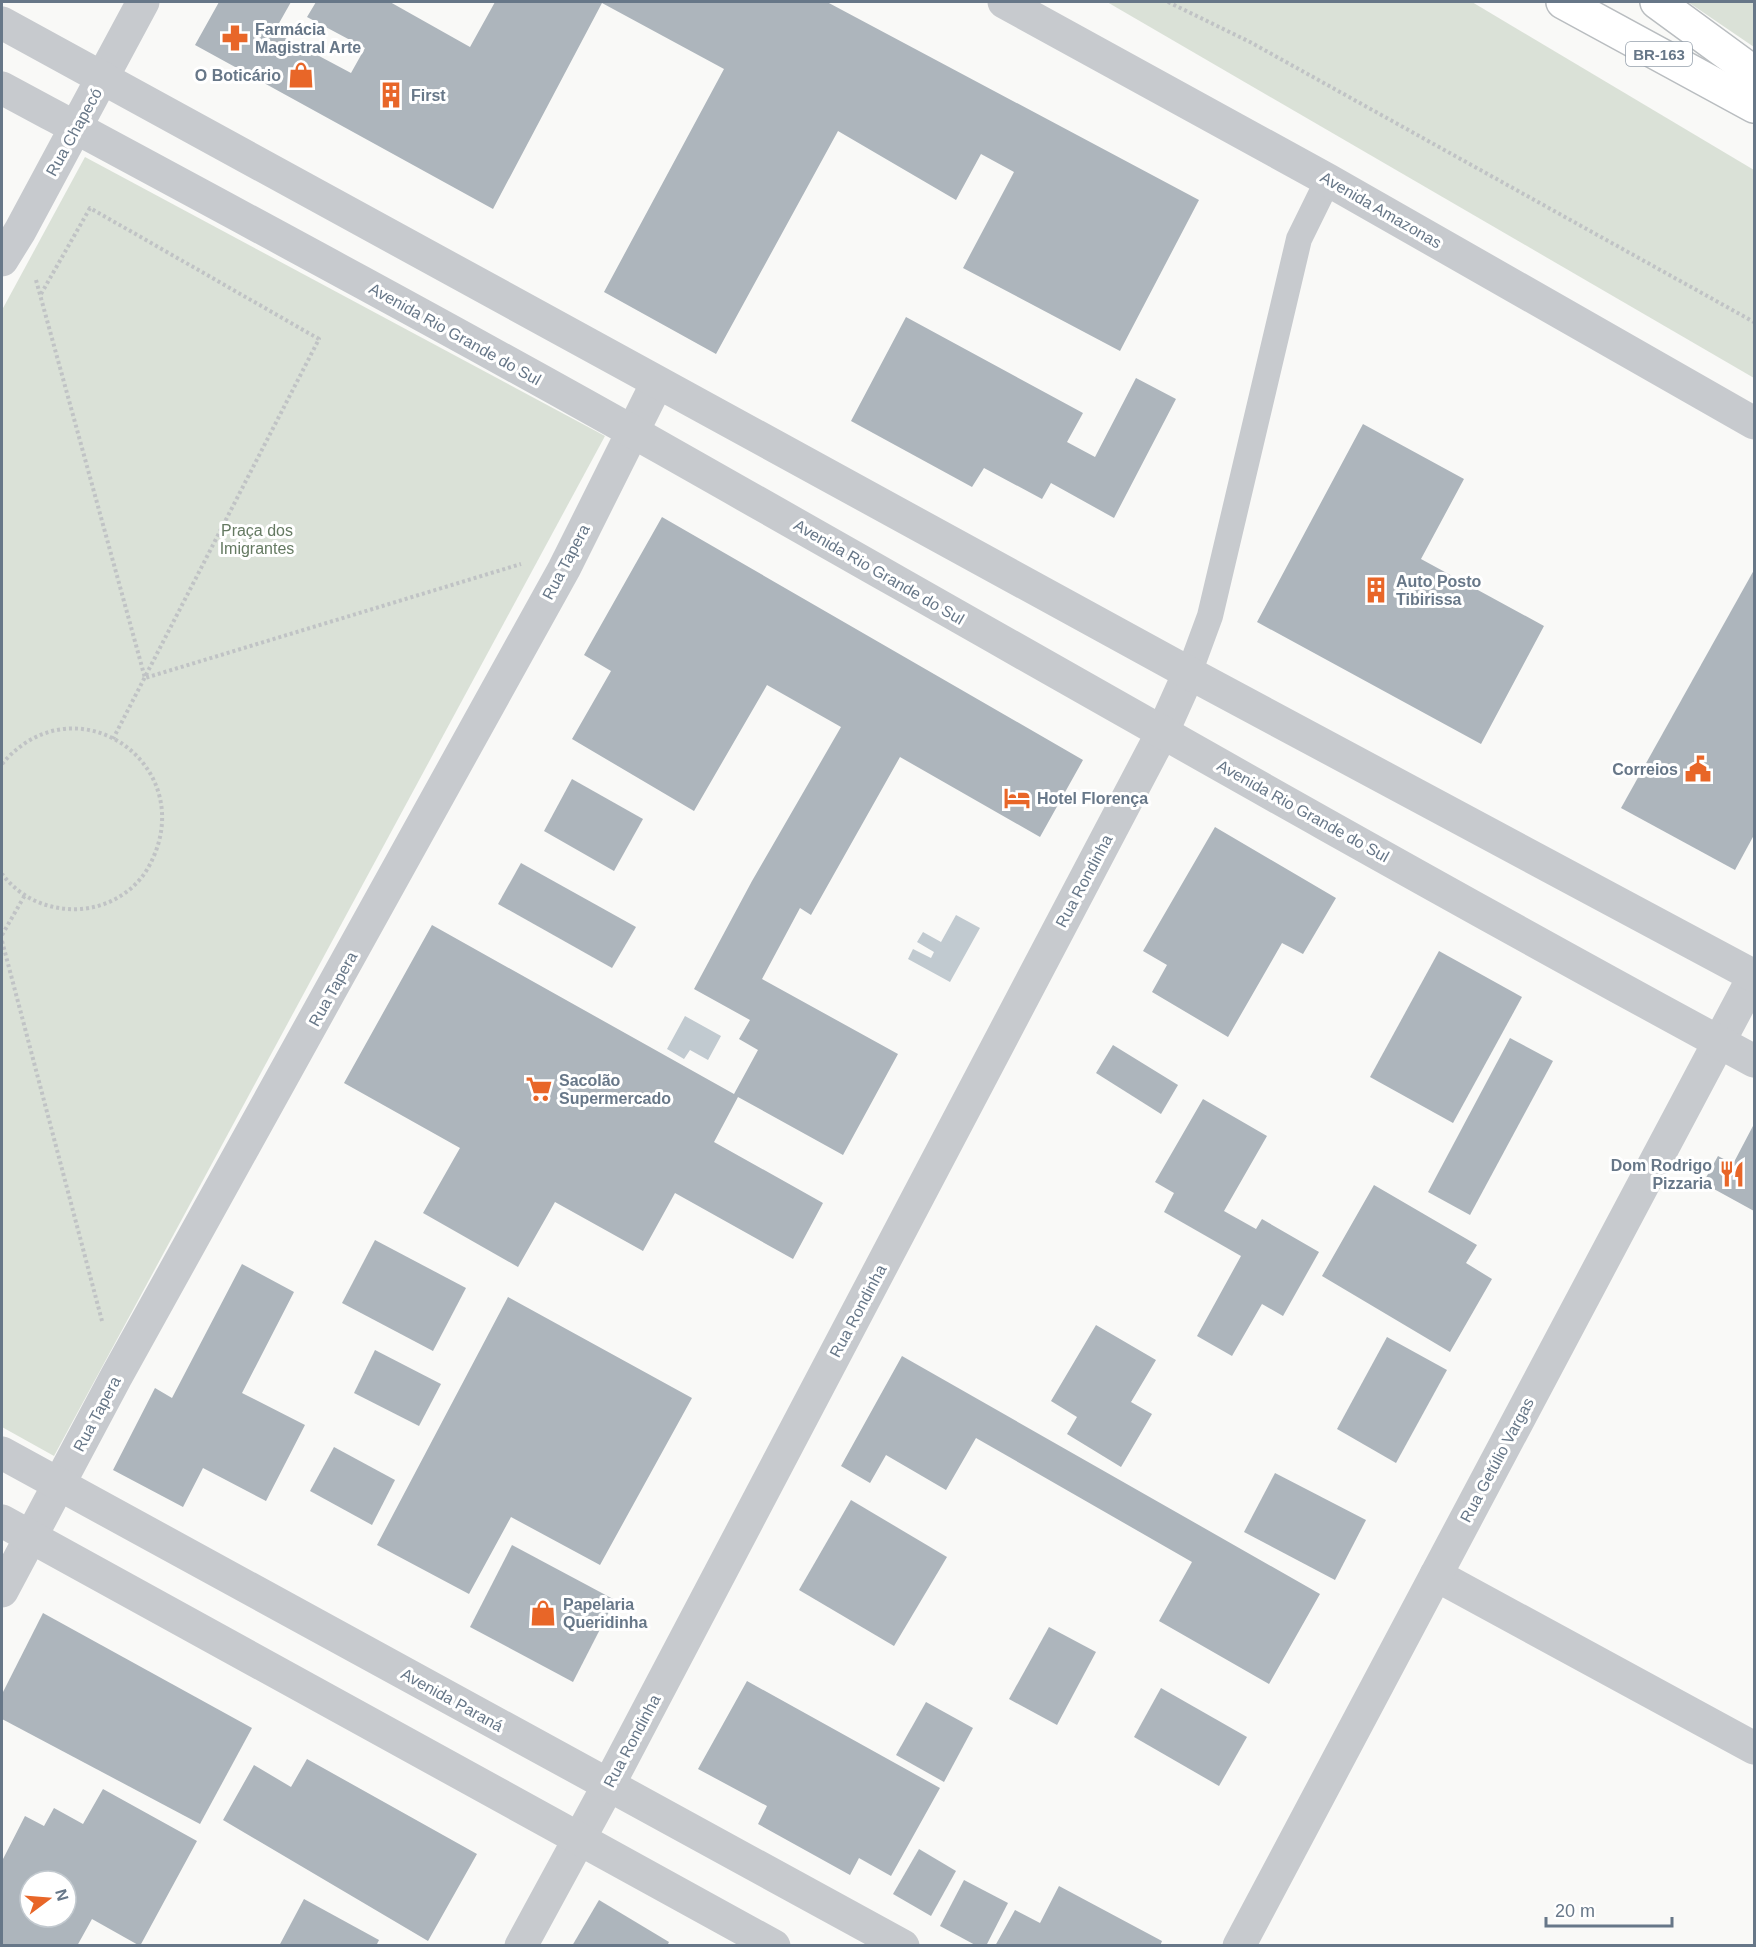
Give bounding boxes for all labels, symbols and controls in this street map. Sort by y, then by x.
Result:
place label: Farmácia Magistral Arte [255,21,361,56]
pharmacy icon: Farmácia Magistral Arte [220,23,250,53]
road number: BR-163 [1626,42,1692,66]
shop icon: O Boticário [286,60,316,90]
place label: O Boticário [195,67,281,84]
building icon: First [376,80,406,110]
street label: Rua Chapecó [43,85,105,179]
place label: First [411,87,446,104]
street label: Avenida Amazonas [1318,168,1444,252]
street label: Avenida Rio Grande do Sul [366,280,544,388]
street label: Avenida Rio Grande do Sul [791,516,967,628]
park label: Praça dos Imigrantes [220,522,294,557]
street label: Rua Tapera [539,522,593,602]
place label: Auto Posto Tibirissa [1396,573,1482,608]
building icon: Auto Posto Tibirissa [1361,575,1391,605]
public building icon: Correios [1683,754,1713,784]
street label: Avenida Rio Grande do Sul [1214,757,1392,865]
place label: Correios [1612,761,1678,778]
hotel icon: Hotel Florença [1002,783,1032,813]
place label: Hotel Florença [1037,790,1148,807]
street label: Rua Rondinha [1052,832,1116,930]
street label: Rua Tapera [306,949,360,1029]
place label: Sacolão Supermercado [559,1072,671,1107]
supermarket icon: Sacolão Supermercado [524,1074,554,1104]
place label: Dom Rodrigo Pizzaria [1611,1157,1712,1192]
restaurant icon: Dom Rodrigo Pizzaria [1717,1159,1747,1189]
street label: Rua Rondinha [826,1262,890,1360]
street label: Rua Tapera [70,1374,124,1454]
street label: Rua Getúlio Vargas [1457,1395,1537,1525]
place label: Papelaria Queridinha [563,1596,648,1631]
shop icon: Papelaria Queridinha [528,1598,558,1628]
street label: Avenida Paraná [398,1665,506,1735]
street label: Rua Rondinha [600,1692,664,1790]
north arrow [18,1869,78,1929]
text: N [52,1887,72,1903]
scale bar [1546,1890,1672,1928]
text: 20 m [1555,1901,1595,1921]

